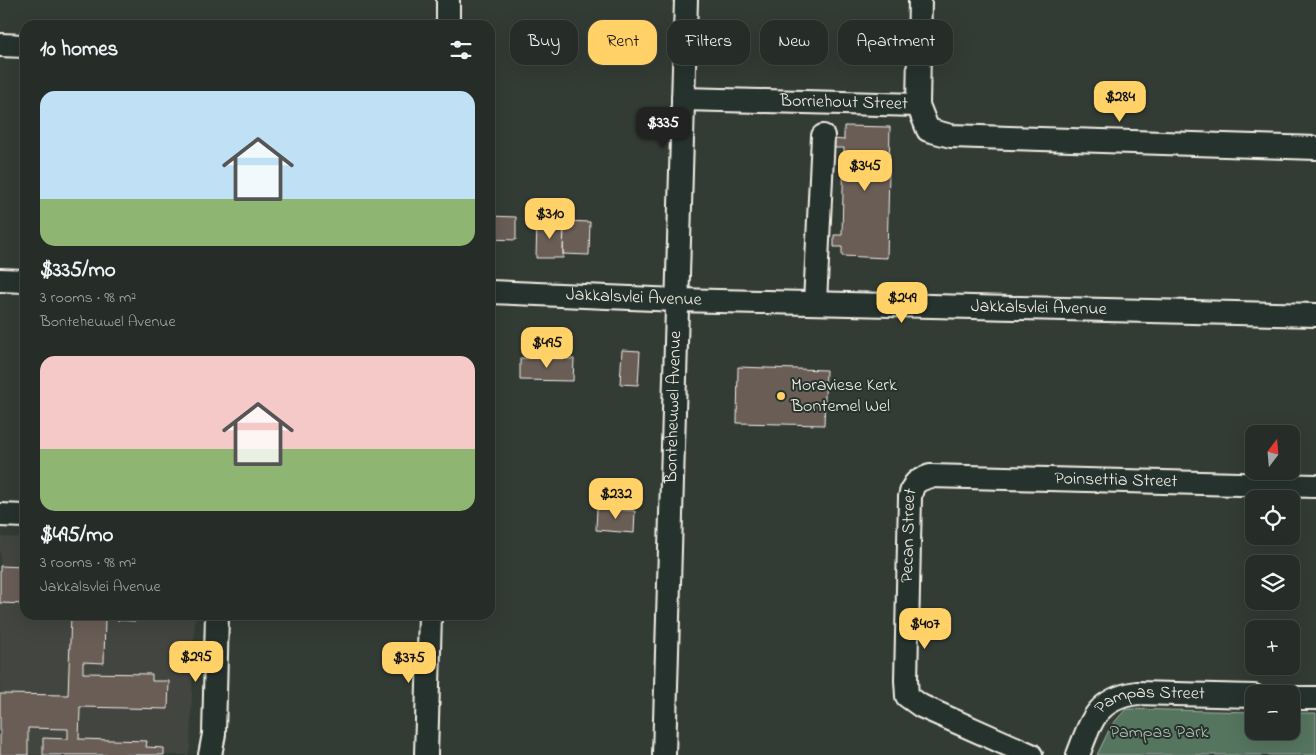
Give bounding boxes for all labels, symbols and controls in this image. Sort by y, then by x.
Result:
chip: Buy [510,20,578,65]
chip: Rent [588,20,657,65]
chip: Filters [667,20,750,65]
chip: New [760,20,828,65]
chip: Apartment [838,20,953,65]
text: 10 homes [40,35,118,65]
icon: filters [447,36,475,64]
pin: $284 [1090,80,1150,123]
text: $284 [1105,85,1135,109]
street label: Borriehout Street [779,88,908,118]
pin: $335 [633,106,693,149]
text: $335 [647,111,679,135]
icon: home [213,124,303,214]
pin: $345 [835,150,895,192]
text: $345 [849,154,881,178]
pin: $310 [520,198,580,240]
text: $310 [536,202,564,226]
text: $335/mo [40,256,116,286]
street label: Jakkalsvlei Avenue [565,282,703,314]
pin: $249 [872,282,932,324]
text: 3 rooms · 98 m² [40,286,136,310]
text: $249 [887,286,917,310]
street label: Jakkalsvlei Avenue [970,294,1108,323]
text: Bonteheuwel Avenue [40,310,176,334]
pin: $495 [517,326,577,369]
street label: Bonteheuwel Avenue [659,330,689,485]
text: $495 [532,331,562,355]
place label: Moraviese Kerk Bontemel Wel [790,373,897,420]
icon: home [213,389,303,479]
marker: Moraviese Kerk Bontemel Wel [775,390,787,402]
north arrow [1245,425,1300,480]
map controls [1245,425,1300,740]
street label: Poinsettia Street [1054,466,1178,495]
pin: $232 [586,478,646,520]
text: $232 [600,482,632,506]
street label: Pecan Street [895,486,925,583]
button: locate [1245,490,1300,545]
text: $495/mo [40,521,113,551]
text: 3 rooms · 98 m² [40,551,136,575]
button: layers [1245,555,1300,610]
text: Jakkalsvlei Avenue [40,575,161,599]
pin: $407 [895,608,955,650]
text: $407 [910,612,940,636]
button: + [1245,620,1300,675]
pin: $295 [166,640,226,683]
pin: $375 [379,642,439,684]
text: $295 [180,645,212,669]
text: $375 [393,646,425,670]
street label: Pampas Street [1089,680,1205,721]
button: − [1245,685,1300,740]
park label: Pampas Park [1110,720,1208,746]

